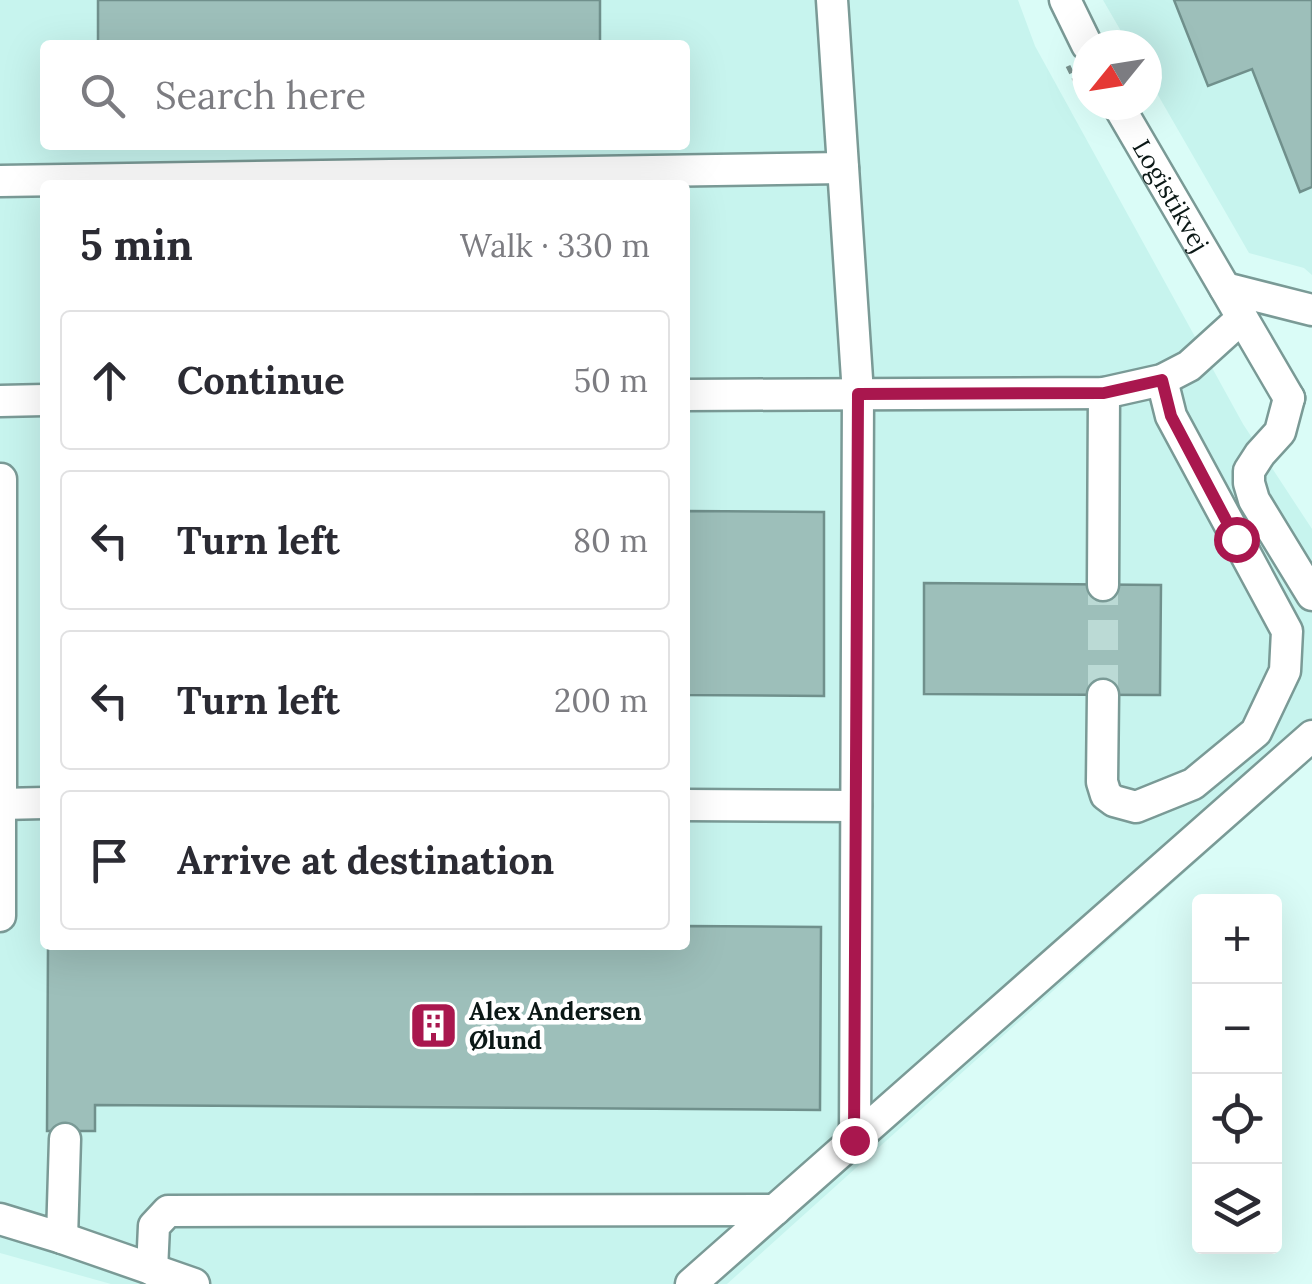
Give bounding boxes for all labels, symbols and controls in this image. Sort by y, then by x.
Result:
north arrow [1072,30,1162,120]
search box [40,40,690,150]
icon: search [75,68,130,123]
text: Search here [155,71,366,119]
street label: Logistikvej [1126,134,1216,258]
text: 5 min [80,218,193,272]
text: Walk · 330 m [460,225,650,266]
icon: ahead [82,353,137,408]
text: Continue [177,356,345,404]
text: 50 m [574,360,648,401]
icon: left [82,513,137,568]
text: Turn left [177,516,340,564]
route start [1214,517,1260,563]
text: 80 m [573,520,648,561]
icon: left [82,673,137,728]
text: Turn left [177,676,340,724]
text: 200 m [554,680,648,721]
icon: arrive [82,833,137,888]
text: Arrive at destination [177,836,554,884]
map controls [1192,894,1282,1254]
button: + [1192,894,1282,984]
button: − [1192,984,1282,1074]
place label: Alex Andersen Ølund [469,995,642,1056]
building icon: Alex Andersen Ølund [408,999,460,1051]
button: locate [1192,1074,1282,1164]
route end [832,1118,878,1164]
button: layers [1192,1164,1282,1254]

